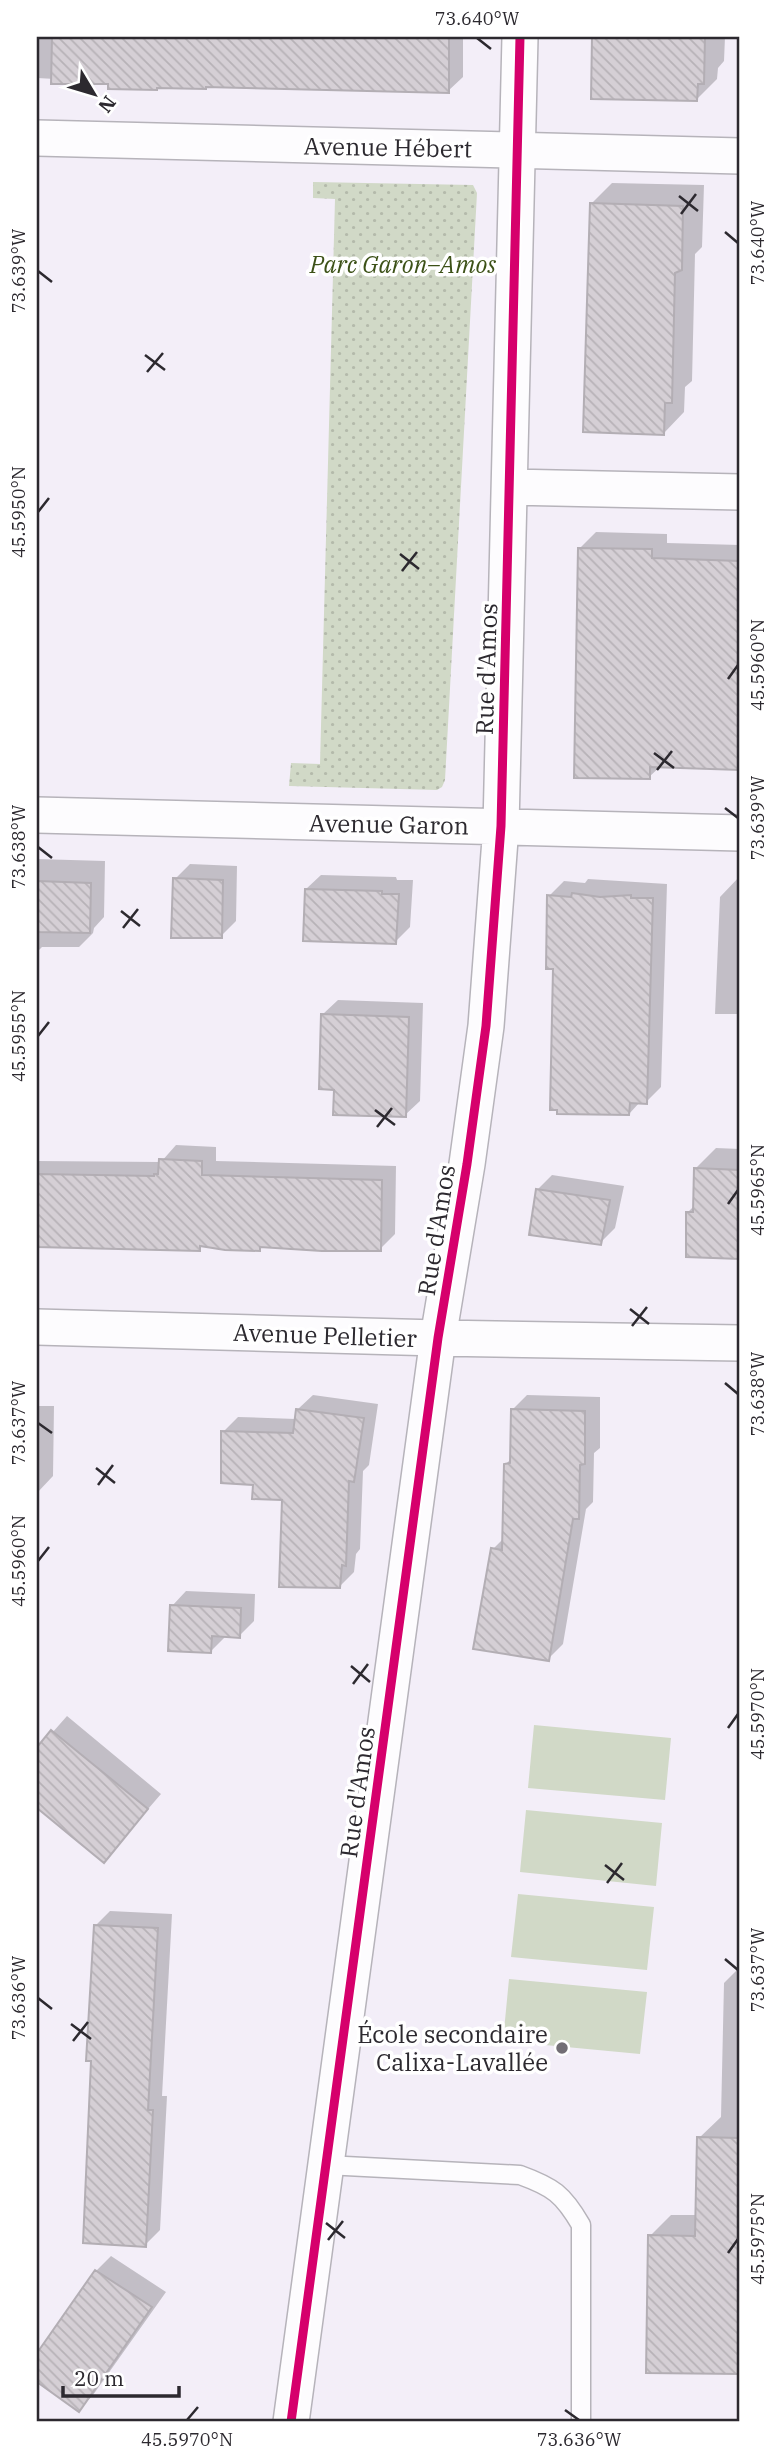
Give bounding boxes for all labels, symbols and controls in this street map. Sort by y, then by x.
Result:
text: 73.640°W [435,7,520,30]
north arrow [60,60,130,130]
text: N [93,91,121,118]
street label: Avenue Hébert [303,130,473,164]
text: 73.640°W [746,200,769,285]
text: 73.639°W [7,228,30,313]
park label: Parc Garon–Amos [309,248,496,280]
text: 45.5950°N [7,466,30,558]
street label: Rue d'Amos [468,602,504,736]
text: 45.5960°N [746,619,769,711]
text: 73.639°W [746,775,769,860]
text: 73.638°W [7,804,30,889]
street label: Avenue Garon [309,807,469,841]
text: 45.5955°N [7,990,30,1082]
text: 45.5965°N [746,1144,769,1236]
street label: Rue d'Amos [410,1162,462,1298]
street label: Avenue Pelletier [232,1316,418,1354]
text: 73.638°W [746,1351,769,1436]
text: 73.637°W [7,1380,30,1465]
text: 45.5960°N [7,1515,30,1607]
text: 45.5970°N [746,1668,769,1760]
street label: Rue d'Amos [332,1724,382,1860]
text: 73.637°W [746,1927,769,2012]
text: 73.636°W [7,1955,30,2040]
place label: École secondaire Calixa-Lavallée [357,2018,548,2078]
marker: École secondaire Calixa-Lavallée [554,2040,570,2056]
text: 45.5975°N [746,2193,769,2285]
scale bar [63,2354,178,2398]
text: 20 m [74,2364,124,2392]
text: 45.5970°N [141,2428,233,2451]
text: 73.636°W [537,2428,622,2451]

